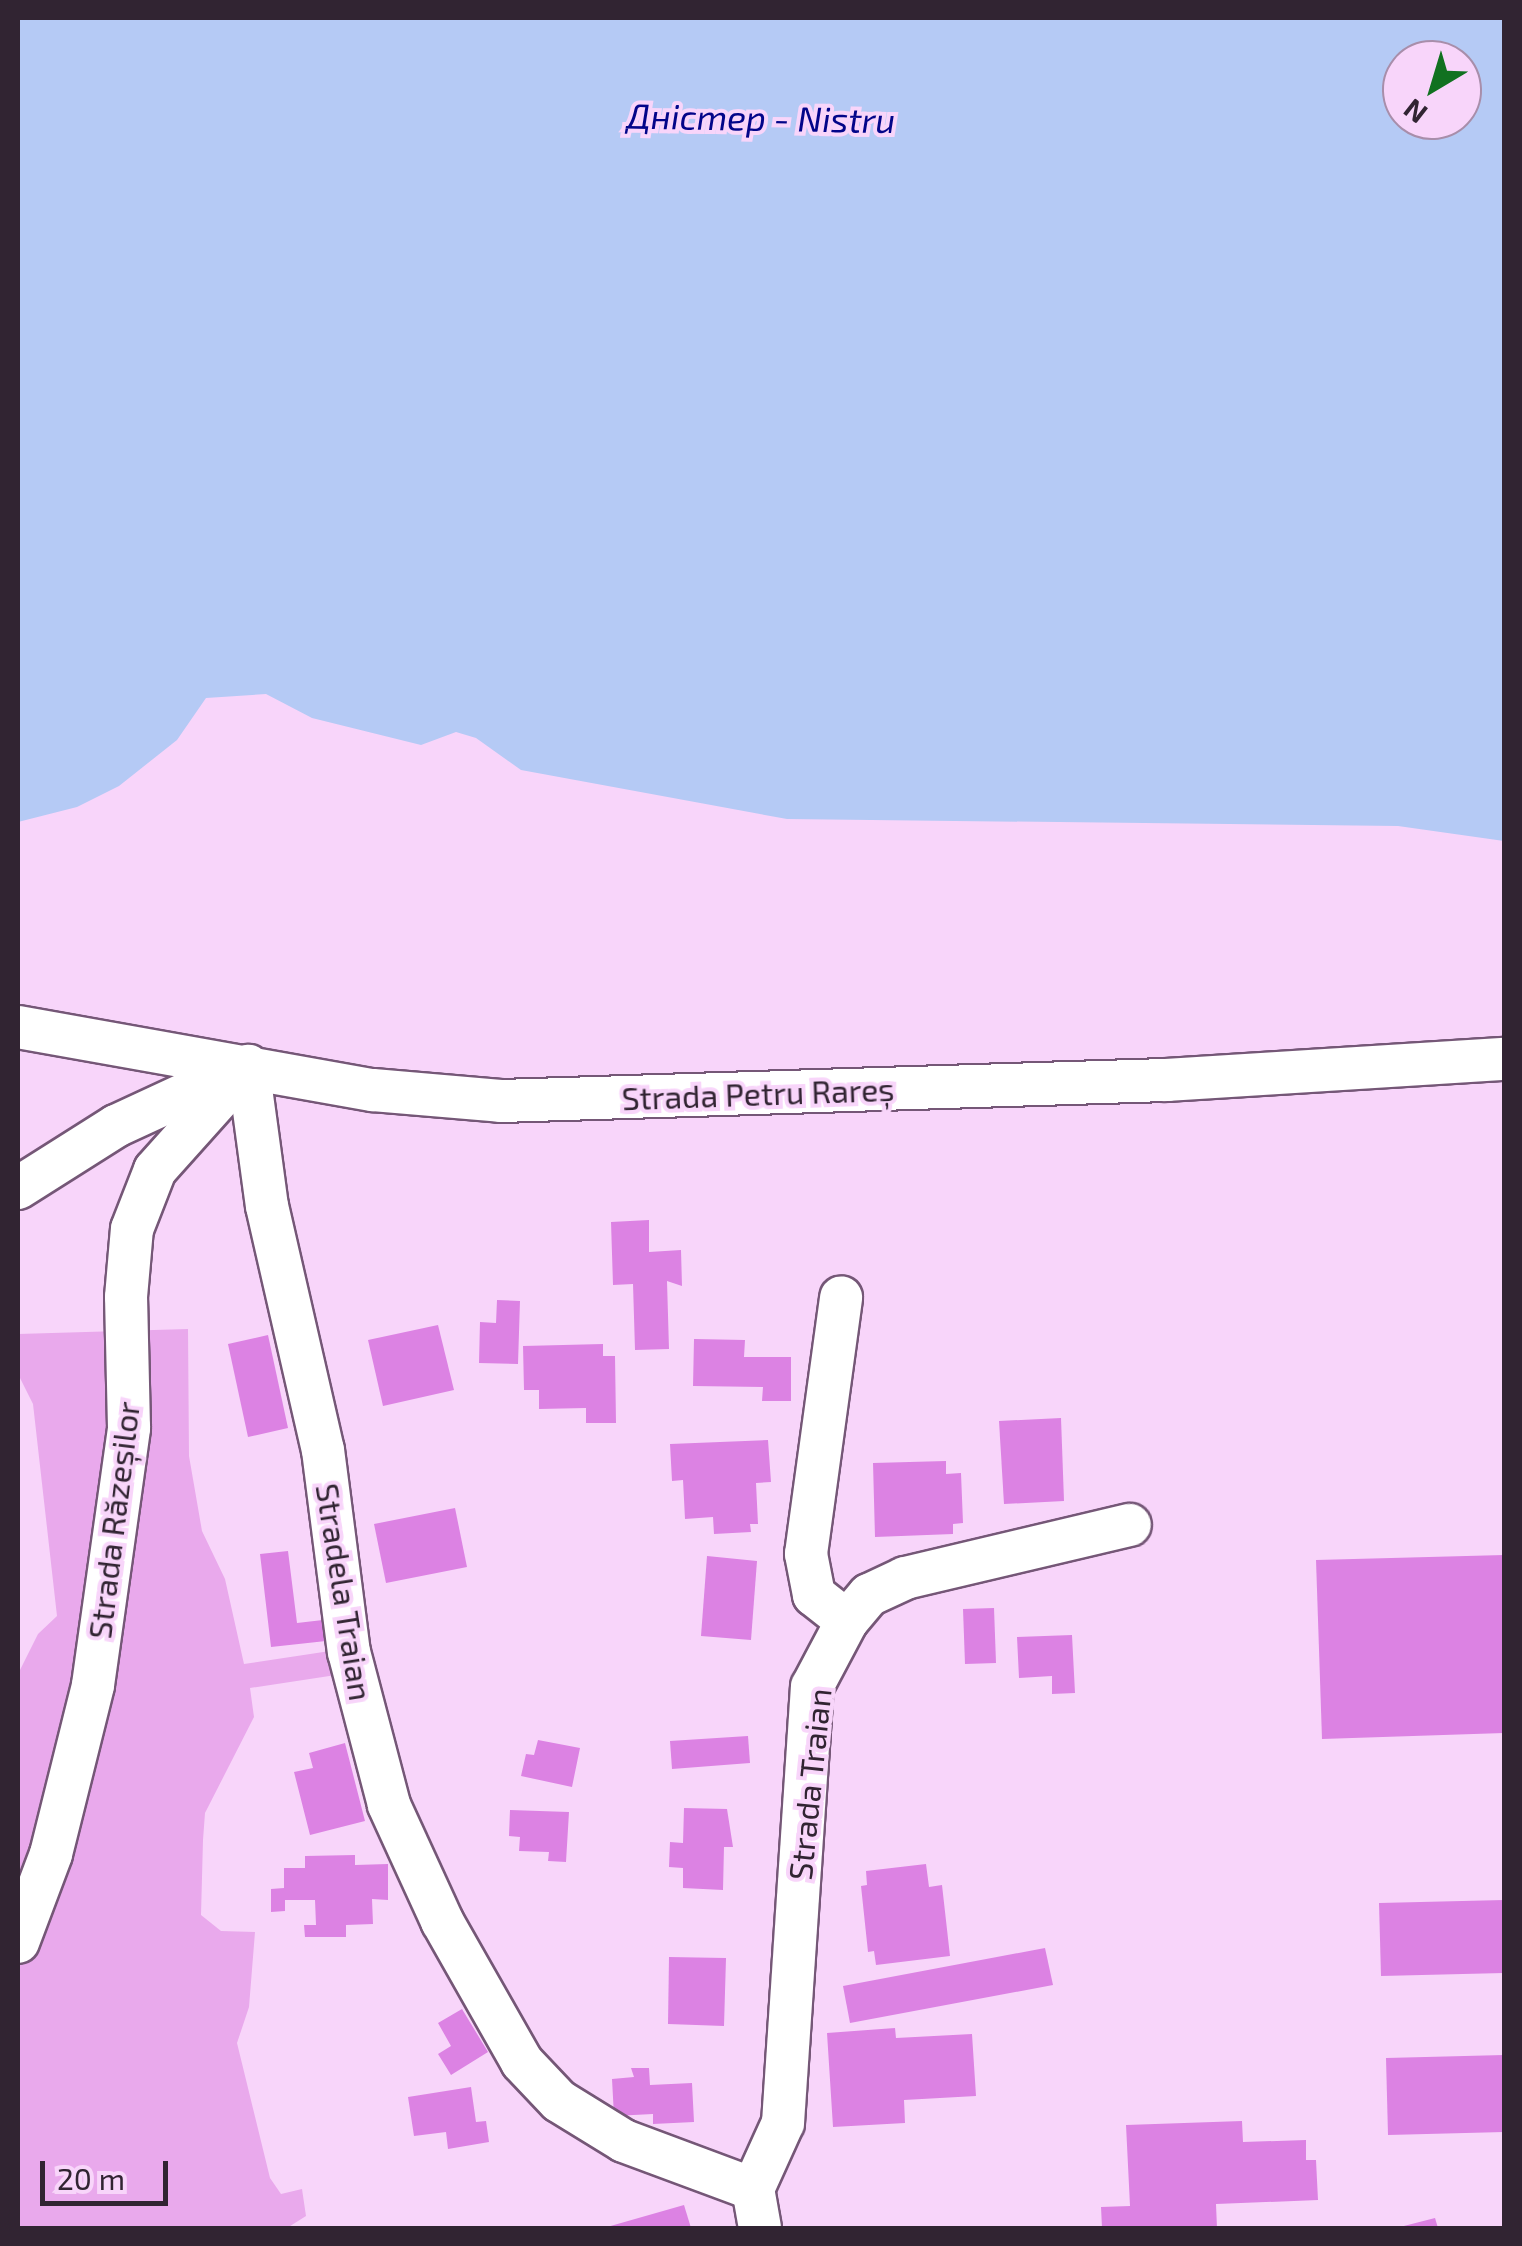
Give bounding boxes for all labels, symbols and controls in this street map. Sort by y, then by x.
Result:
north arrow [1382,40,1482,140]
text: N [1396,92,1433,132]
water label: Дністер - Nistru [626,94,896,140]
street label: Strada Petru Rareș [621,1069,895,1117]
street label: Strada Răzeșilor [79,1399,147,1641]
street label: Stradela Traian [309,1480,381,1704]
street label: Strada Traian [780,1686,838,1882]
scale bar [45,2141,172,2203]
text: 20 m [57,2160,125,2196]

